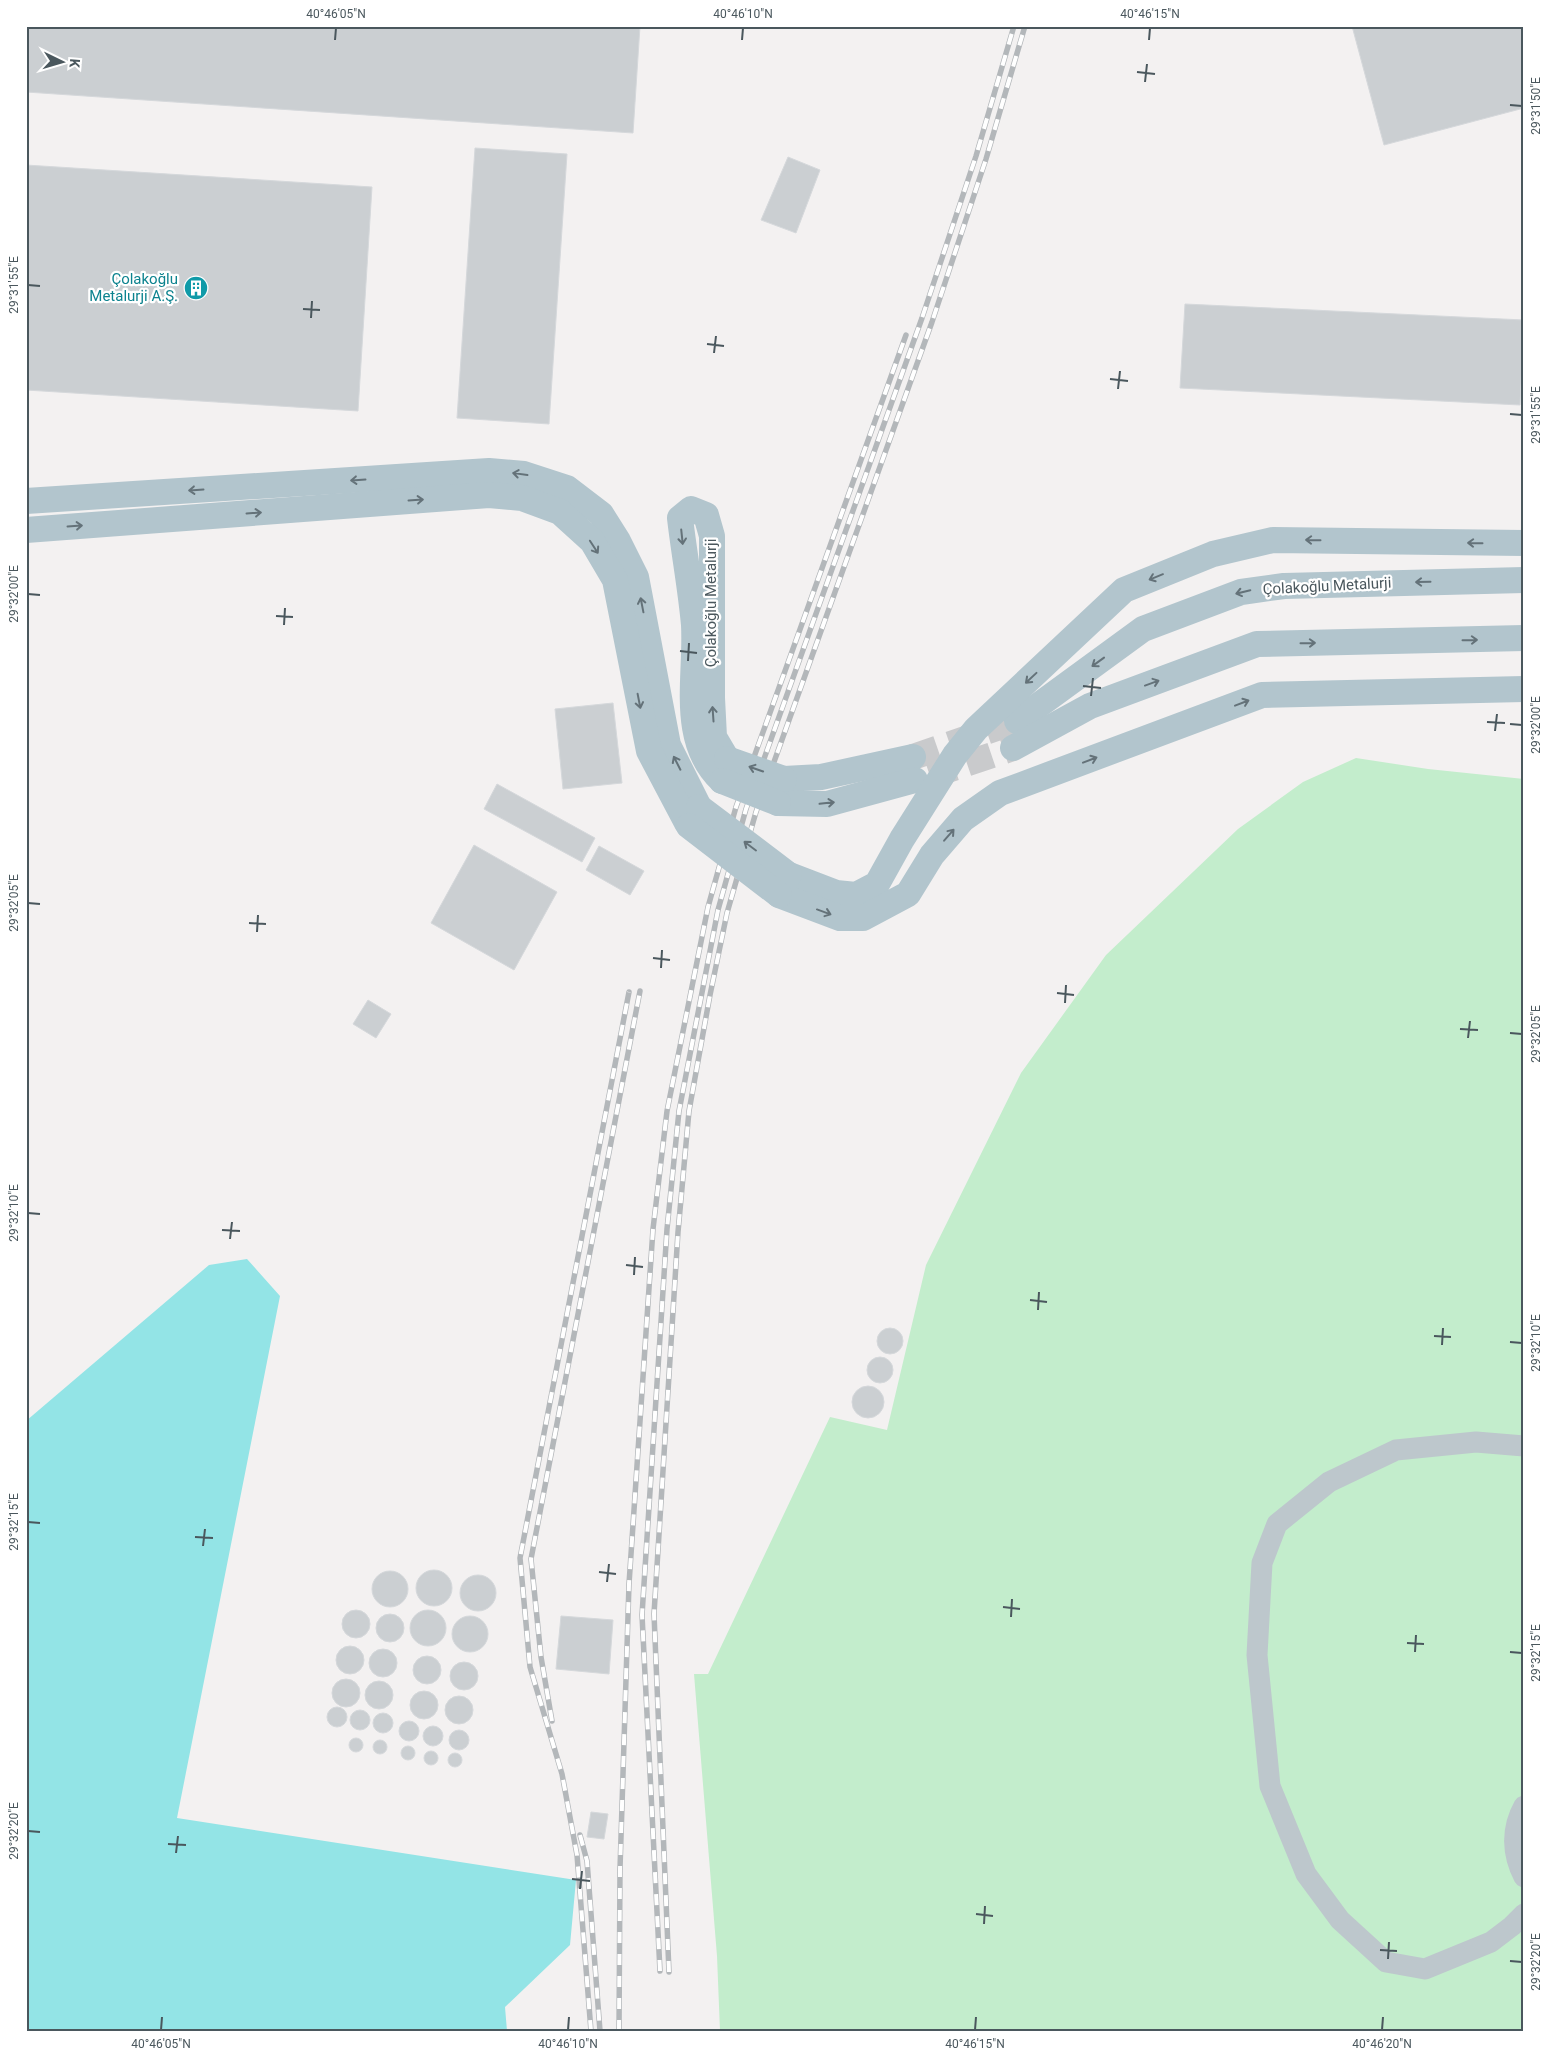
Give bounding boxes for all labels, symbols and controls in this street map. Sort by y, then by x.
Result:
text: 40°46'05"N [306,7,366,21]
text: 40°46'10"N [713,7,773,21]
text: 40°46'15"N [1120,7,1180,21]
north arrow [38,38,88,88]
text: K [67,58,83,68]
text: 29°31'50"E [1529,77,1543,135]
text: 29°31'55"E [7,256,21,314]
place label: Çolakoğlu Metalurji A.Ş. [89,270,178,305]
building icon: Çolakoğlu Metalurji A.Ş. [183,275,209,301]
text: 29°31'55"E [1529,386,1543,444]
one-way arrow [512,469,528,479]
one-way arrow [350,475,366,484]
one-way arrow [188,485,204,494]
one-way arrow [408,496,424,505]
one-way arrow [246,508,262,517]
one-way arrow [67,522,83,531]
one-way arrow [677,529,687,545]
one-way arrow [1305,535,1321,545]
one-way arrow [1467,538,1484,548]
one-way arrow [590,539,600,553]
street label: Çolakoğlu Metalurji [702,539,720,667]
text: 29°32'00"E [7,565,21,623]
one-way arrow [1149,573,1164,582]
street label: Çolakoğlu Metalurji [1262,574,1392,598]
one-way arrow [1415,578,1431,587]
one-way arrow [1236,588,1252,597]
one-way arrow [636,597,646,613]
one-way arrow [1462,635,1478,644]
one-way arrow [1299,638,1315,648]
one-way arrow [1091,657,1105,667]
one-way arrow [1025,672,1038,684]
one-way arrow [1144,678,1159,687]
one-way arrow [635,693,644,709]
text: 29°32'00"E [1529,696,1543,754]
one-way arrow [1234,697,1249,707]
one-way arrow [708,706,717,722]
one-way arrow [1082,755,1097,764]
one-way arrow [672,756,681,771]
one-way arrow [748,764,764,773]
one-way arrow [818,798,834,808]
one-way arrow [943,829,955,842]
one-way arrow [743,841,757,851]
text: 29°32'05"E [7,874,21,932]
one-way arrow [816,908,832,917]
text: 29°32'05"E [1529,1005,1543,1063]
text: 29°32'10"E [7,1184,21,1242]
text: 29°32'10"E [1529,1314,1543,1372]
text: 29°32'15"E [7,1493,21,1551]
text: 29°32'15"E [1529,1624,1543,1682]
text: 29°32'20"E [7,1802,21,1860]
text: 29°32'20"E [1529,1933,1543,1991]
text: 40°46'05"N [131,2037,191,2051]
text: 40°46'10"N [538,2037,598,2051]
text: 40°46'15"N [945,2037,1005,2051]
text: 40°46'20"N [1352,2037,1412,2051]

